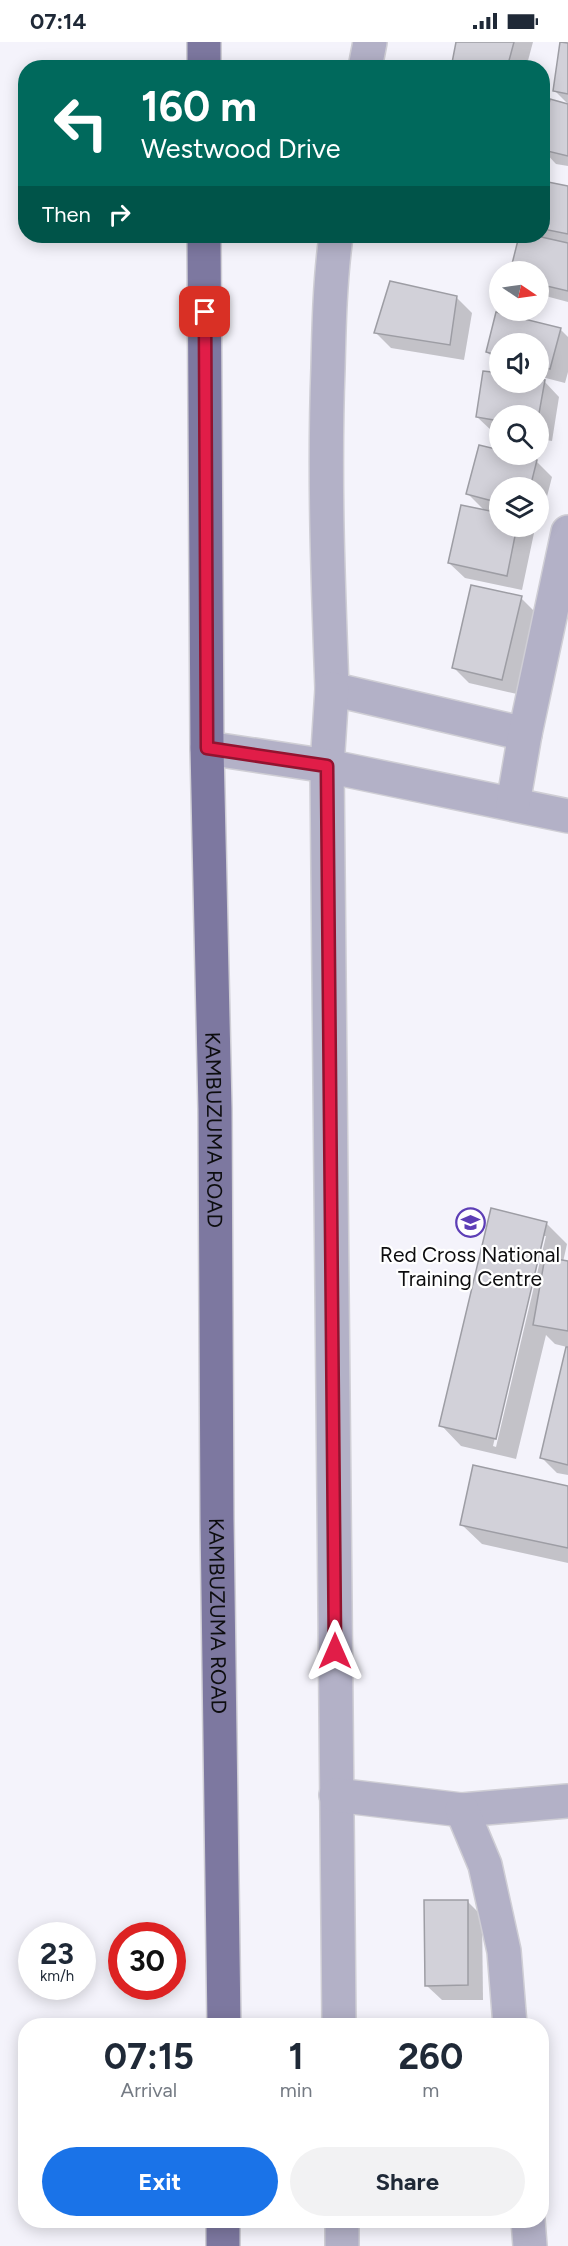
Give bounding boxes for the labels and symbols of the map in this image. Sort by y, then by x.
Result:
north arrow [489,261,549,321]
pin [179,286,230,337]
street label: KAMBUZUMA ROAD [201,1032,228,1228]
school or university icon: Red Cross National Training Centre [454,1207,486,1239]
place label: Red Cross National Training Centre [380,1242,560,1291]
street label: KAMBUZUMA ROAD [204,1518,232,1714]
position arrow [303,1619,367,1683]
speed limit sign: 30 [108,1922,186,2000]

